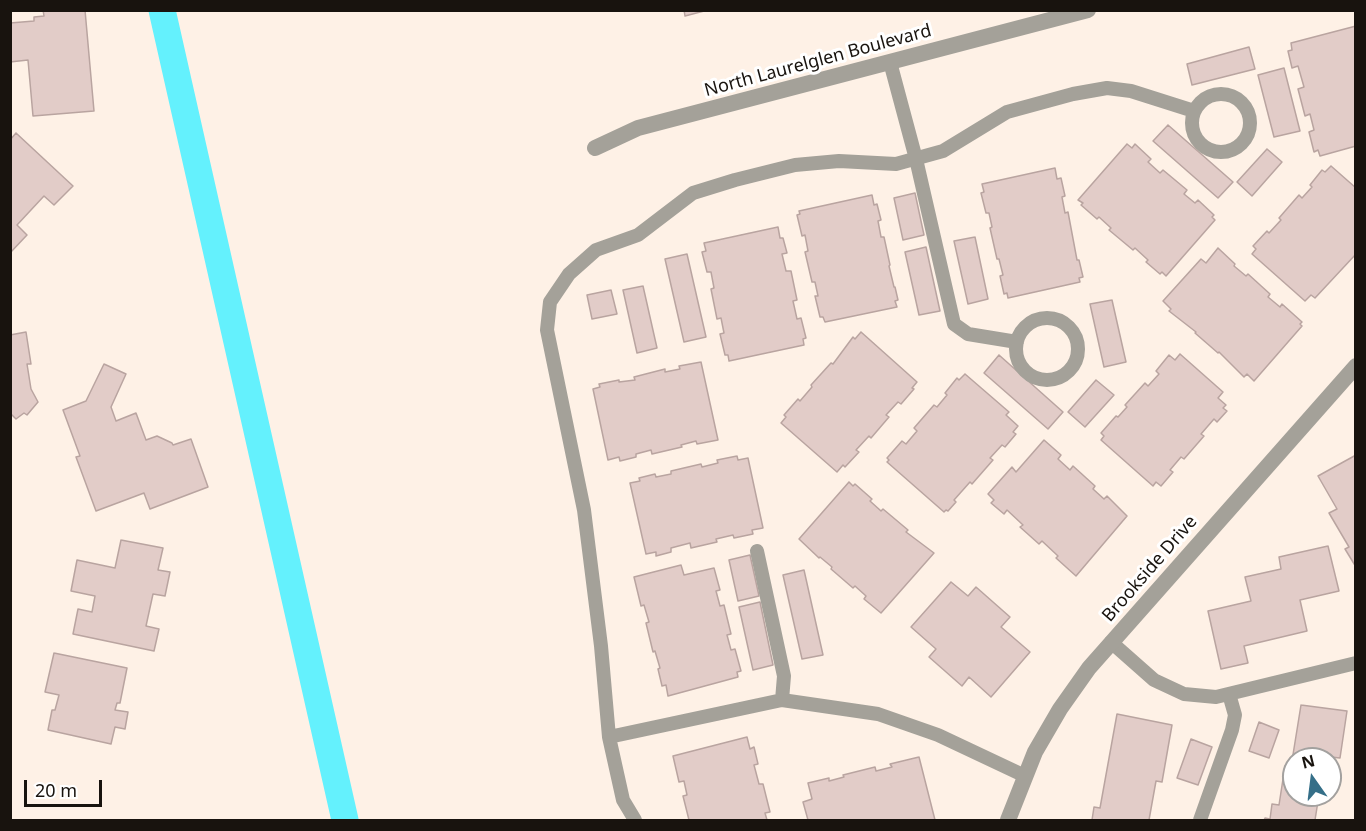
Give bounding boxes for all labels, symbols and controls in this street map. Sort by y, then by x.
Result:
street label: North Laurelglen Boulevard [702,20,934,102]
street label: Brookside Drive [1098,511,1202,627]
north arrow [1282,747,1342,807]
text: N [1299,749,1317,774]
scale bar [27,768,105,806]
text: 20 m [35,778,77,802]

